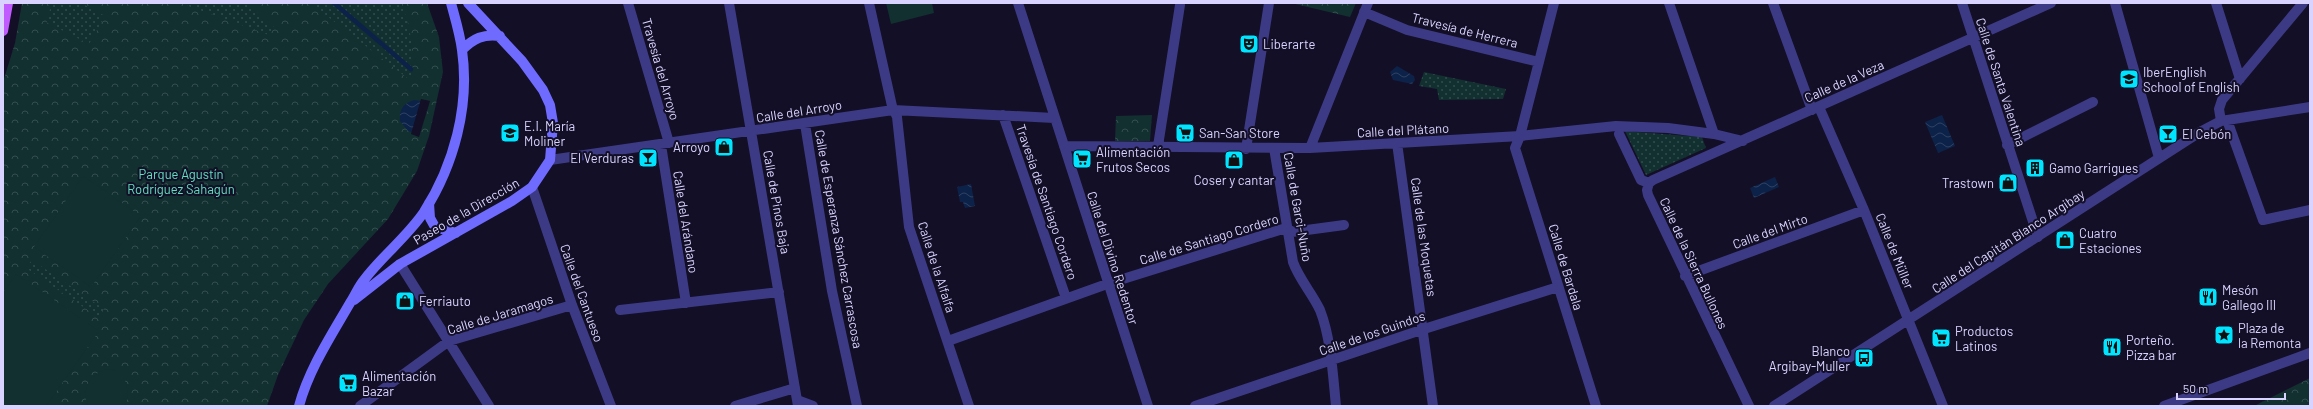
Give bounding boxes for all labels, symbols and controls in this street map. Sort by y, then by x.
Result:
street label: Travesía de Herrera [1410,9,1520,51]
street label: Travesía del Arroyo [639,16,683,122]
street label: Calle de Santa Valentina [1973,16,2029,148]
theatre icon: Liberarte [1238,33,1260,55]
place label: Liberarte [1263,36,1315,52]
street label: Calle de la Veza [1802,56,1886,106]
place label: IberEnglish School of English [2143,64,2240,95]
school or university icon: IberEnglish School of English [2118,68,2140,90]
street label: Calle del Arroyo [755,96,843,126]
place label: E.I. María Moliner [524,118,575,149]
street label: Calle del Plátano [1357,120,1449,140]
school or university icon: E.I. María Moliner [499,122,521,144]
street label: Travesía de Santiago Cordero [1013,122,1081,282]
supermarket icon: San-San Store [1174,122,1196,144]
bar icon: El Cebón [2157,123,2179,145]
place label: San-San Store [1199,125,1280,141]
place label: El Cebón [2182,126,2231,142]
street label: Calle de Esperanza Sánchez Carrascosa [812,128,866,350]
shop icon: Arroyo [713,136,735,158]
place label: Arroyo [673,139,710,155]
place label: Alimentación Frutos Secos [1096,144,1170,175]
bar icon: El Verduras [637,147,659,169]
supermarket icon: Alimentación Frutos Secos [1071,148,1093,170]
street label: Calle de Pinos Baja [760,149,794,255]
shop icon: Coser y cantar [1223,149,1245,171]
place label: El Verduras [570,150,634,166]
street label: Calle de Garci-Nuño [1281,151,1315,263]
building icon: Gamo Garrigues [2024,157,2046,179]
place label: Gamo Garrigues [2049,160,2138,176]
park label: Parque Agustín Rodríguez Sahagún [127,166,235,197]
street label: Calle del Arándano [670,170,702,274]
place label: Coser y cantar [1194,172,1275,188]
shop icon: Trastown [1997,172,2019,194]
street label: Paseo de la Dirección [410,174,522,248]
place label: Trastown [1942,175,1994,191]
street label: Calle de las Moquetas [1408,176,1440,298]
street label: Calle del Capitán Blanco Argibay [1929,186,2087,296]
street label: Calle del Divino Redentor [1084,189,1142,327]
street label: Calle de la Sierra Bullones [1656,195,1732,331]
street label: Calle de Santiago Cordero [1138,210,1280,268]
street label: Calle del Mirto [1730,210,1810,252]
street label: Calle de Müller [1872,211,1918,292]
street label: Calle de la Alfalfa [915,219,959,315]
street label: Calle de Bardala [1545,222,1587,312]
place label: Cuatro Estaciones [2079,225,2142,256]
shop icon: Cuatro Estaciones [2054,229,2076,251]
street label: Calle del Cantueso [557,242,607,344]
place label: Mesón Gallego III [2222,282,2276,313]
restaurant icon: Mesón Gallego III [2197,286,2219,308]
shop icon: Ferriauto [394,290,416,312]
street label: Calle de Jaramagos [445,290,555,338]
place label: Ferriauto [419,293,471,309]
street label: Calle de los Guindos [1317,307,1427,359]
place label: Plaza de la Remonta [2238,320,2301,351]
place label: Productos Latinos [1955,323,2013,354]
place icon: Plaza de la Remonta [2213,324,2235,346]
supermarket icon: Productos Latinos [1930,327,1952,349]
place label: Porteño. Pizza bar [2126,332,2177,363]
restaurant icon: Porteño. Pizza bar [2101,336,2123,358]
place label: Blanco Argibay-Muller [1769,343,1850,374]
bus stop icon: Blanco Argibay-Muller [1853,347,1875,369]
place label: Alimentación Bazar [362,368,436,399]
supermarket icon: Alimentación Bazar [337,372,359,394]
scale bar [2177,375,2285,401]
text: 50 m [2183,381,2208,395]

